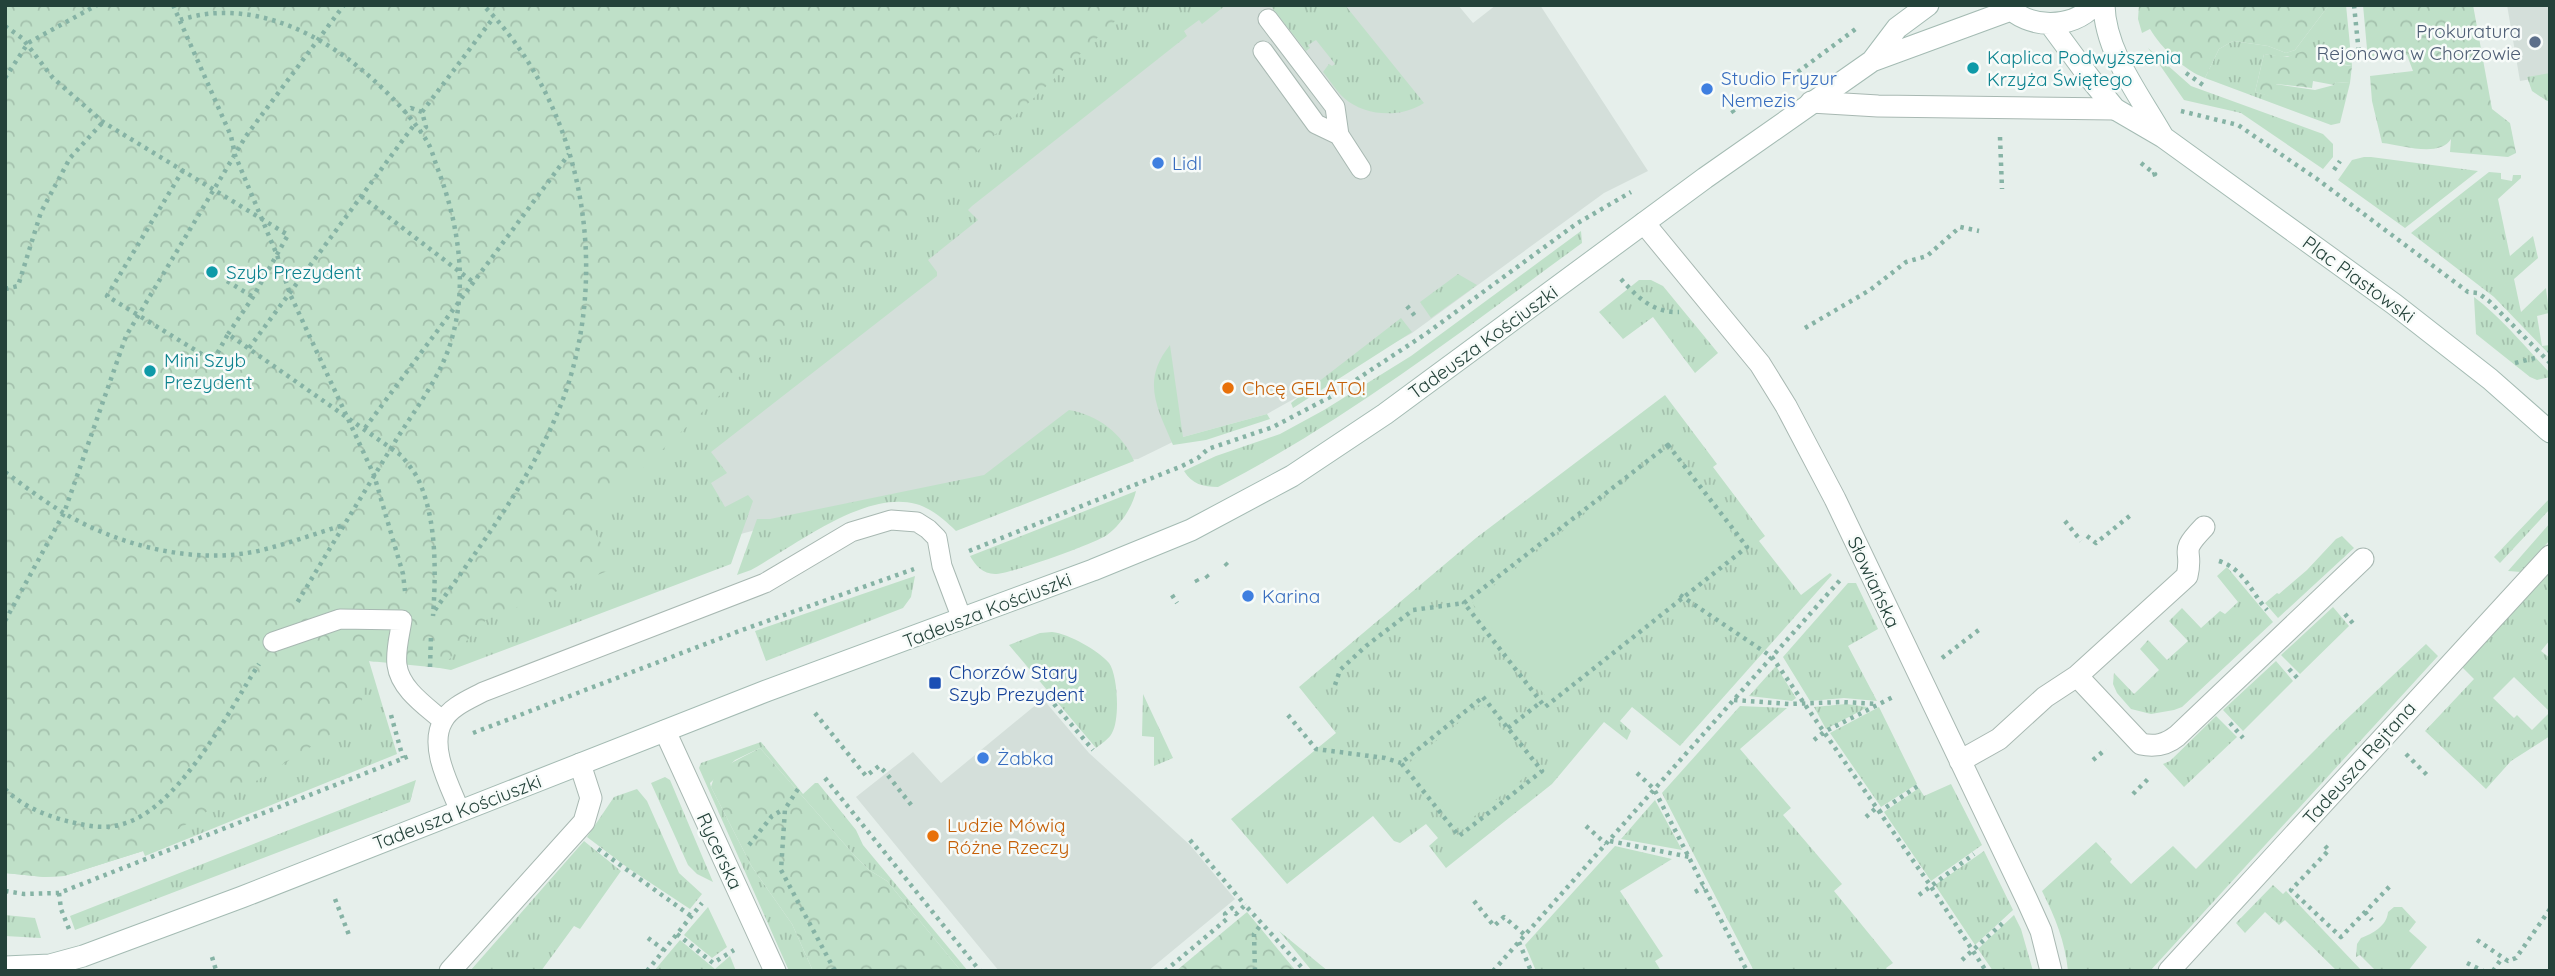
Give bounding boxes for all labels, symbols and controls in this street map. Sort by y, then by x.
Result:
place label: Prokuratura Rejonowa w Chorzowie [2317,19,2521,65]
marker: Prokuratura Rejonowa w Chorzowie [2527,34,2543,50]
place label: Kaplica Podwyższenia Krzyża Świętego [1987,45,2181,91]
marker: Kaplica Podwyższenia Krzyża Świętego [1965,60,1981,76]
place label: Studio Fryzur Nemezis [1721,66,1838,112]
marker: Studio Fryzur Nemezis [1699,81,1715,97]
place label: Lidl [1172,151,1202,175]
marker: Lidl [1150,155,1166,171]
street label: Plac Piastowski [2298,230,2420,328]
place label: Szyb Prezydent [226,260,362,284]
marker: Szyb Prezydent [204,264,220,280]
street label: Tadeusza Kościuszki [1404,280,1562,404]
place label: Mini Szyb Prezydent [164,348,252,394]
marker: Mini Szyb Prezydent [142,363,158,379]
place label: Chcę GELATO! [1242,376,1366,400]
marker: Chcę GELATO! [1220,380,1236,396]
street label: Słowiańska [1842,533,1906,631]
street label: Tadeusza Kościuszki [899,567,1075,653]
place label: Karina [1262,584,1320,608]
marker: Karina [1240,588,1256,604]
place label: Chorzów Stary Szyb Prezydent [949,660,1085,706]
marker: Chorzów Stary Szyb Prezydent [927,675,943,691]
street label: Tadeusza Rejtana [2297,696,2421,830]
place label: Żabka [997,746,1054,770]
marker: Żabka [975,750,991,766]
street label: Tadeusza Kościuszki [369,769,545,855]
street label: Rycerska [692,809,748,893]
place label: Ludzie Mówią Różne Rzeczy [947,813,1069,859]
marker: Ludzie Mówią Różne Rzeczy [925,828,941,844]

